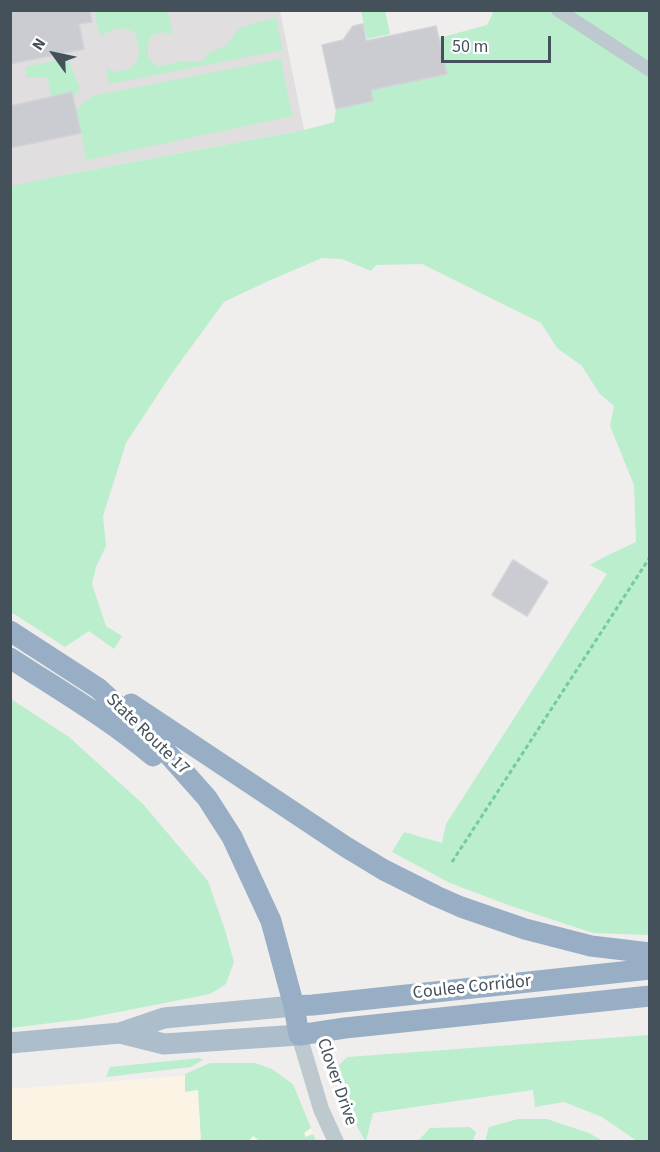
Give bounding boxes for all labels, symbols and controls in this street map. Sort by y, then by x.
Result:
north arrow [24,24,84,84]
scale bar [444,24,554,62]
text: N [27,34,51,55]
text: 50 m [452,34,488,59]
street label: State Route 17 [101,690,193,780]
street label: Coulee Corridor [412,971,532,1005]
street label: Clover Drive [311,1036,361,1128]

